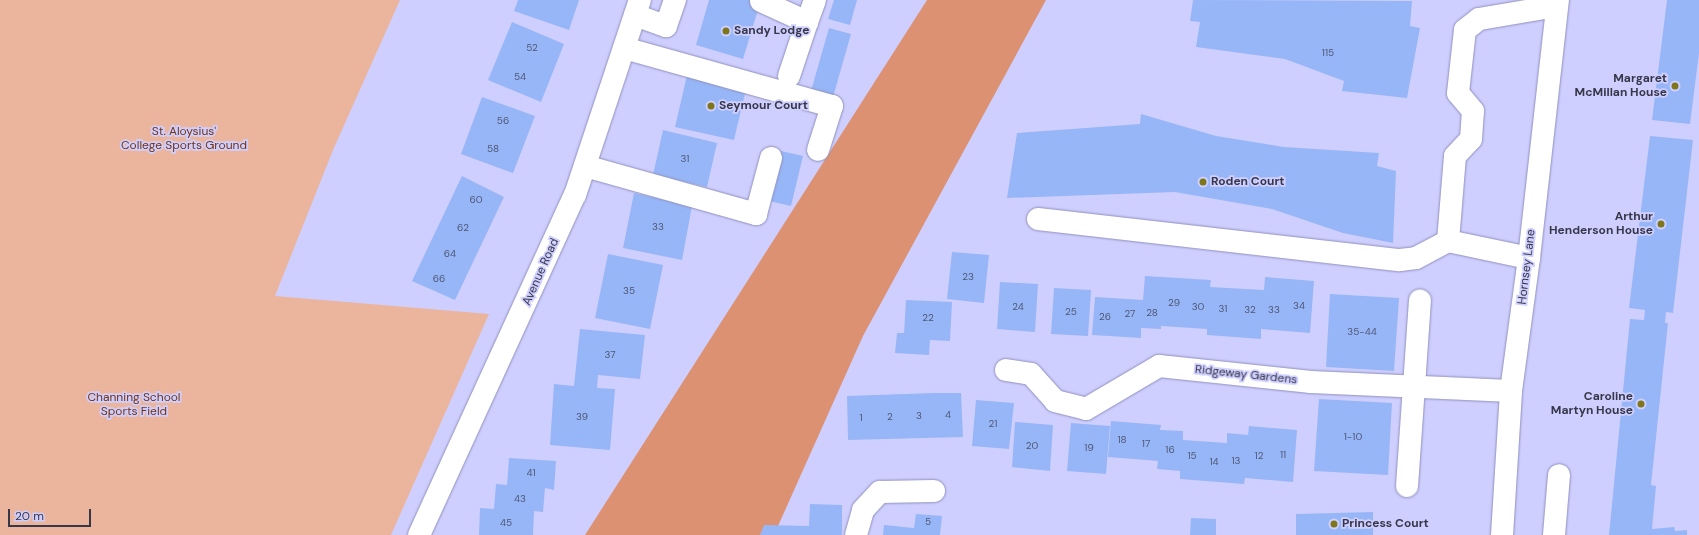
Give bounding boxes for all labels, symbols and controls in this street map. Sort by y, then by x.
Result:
place label: Sandy Lodge [734,24,809,38]
marker: Sandy Lodge [721,26,731,36]
house number: 52 [526,42,538,54]
house number: 115 [1322,47,1334,59]
house number: 54 [514,71,526,83]
place label: Margaret McMillan House [1575,72,1667,100]
marker: Margaret McMillan House [1670,81,1680,91]
place label: Seymour Court [719,99,808,113]
marker: Seymour Court [706,101,716,111]
house number: 56 [497,115,509,127]
park label: St. Aloysius' College Sports Ground [121,125,247,153]
house number: 58 [487,143,499,155]
house number: 31 [681,153,689,165]
place label: Roden Court [1211,175,1285,189]
marker: Roden Court [1198,177,1208,187]
house number: 60 [469,194,483,206]
place label: Arthur Henderson House [1549,210,1653,238]
marker: Arthur Henderson House [1656,219,1666,229]
house number: 33 [652,221,664,233]
house number: 62 [457,222,469,234]
street label: Hornsey Lane [1515,229,1539,305]
street label: Avenue Road [520,236,562,308]
house number: 64 [444,248,456,260]
house number: 23 [962,271,974,283]
house number: 66 [433,273,445,285]
house number: 35 [623,285,635,297]
house number: 29 [1168,297,1180,309]
house number: 34 [1293,300,1305,312]
house number: 24 [1012,301,1024,313]
house number: 30 [1192,301,1204,313]
house number: 31 [1219,303,1227,315]
house number: 32 [1244,304,1256,316]
house number: 33 [1268,304,1280,316]
house number: 25 [1065,306,1077,318]
house number: 28 [1146,307,1158,319]
house number: 27 [1125,308,1135,320]
house number: 26 [1099,311,1111,323]
house number: 22 [922,312,934,324]
house number: 35-44 [1347,326,1377,338]
house number: 37 [604,349,616,361]
street label: Ridgeway Gardens [1194,362,1298,388]
place label: Caroline Martyn House [1551,390,1633,418]
park label: Channing School Sports Field [87,391,181,419]
marker: Caroline Martyn House [1636,399,1646,409]
house number: 4 [945,409,951,421]
house number: 3 [916,410,922,422]
house number: 39 [576,411,588,423]
house number: 2 [887,411,893,423]
house number: 1 [859,412,863,424]
house number: 21 [989,418,997,430]
house number: 1-10 [1344,431,1362,443]
house number: 18 [1117,434,1127,446]
house number: 17 [1142,438,1150,450]
house number: 20 [1026,440,1038,452]
house number: 19 [1084,442,1094,454]
house number: 16 [1165,444,1175,456]
house number: 11 [1280,449,1286,461]
house number: 15 [1187,450,1197,462]
house number: 12 [1255,450,1263,462]
house number: 13 [1231,455,1241,467]
house number: 14 [1209,456,1219,468]
house number: 41 [526,467,536,479]
house number: 43 [514,493,526,505]
scale bar [10,501,93,527]
text: 20 m [15,508,44,524]
house number: 5 [925,516,931,528]
house number: 45 [500,517,512,529]
place label: Princess Court [1342,517,1429,531]
marker: Princess Court [1329,519,1339,529]

